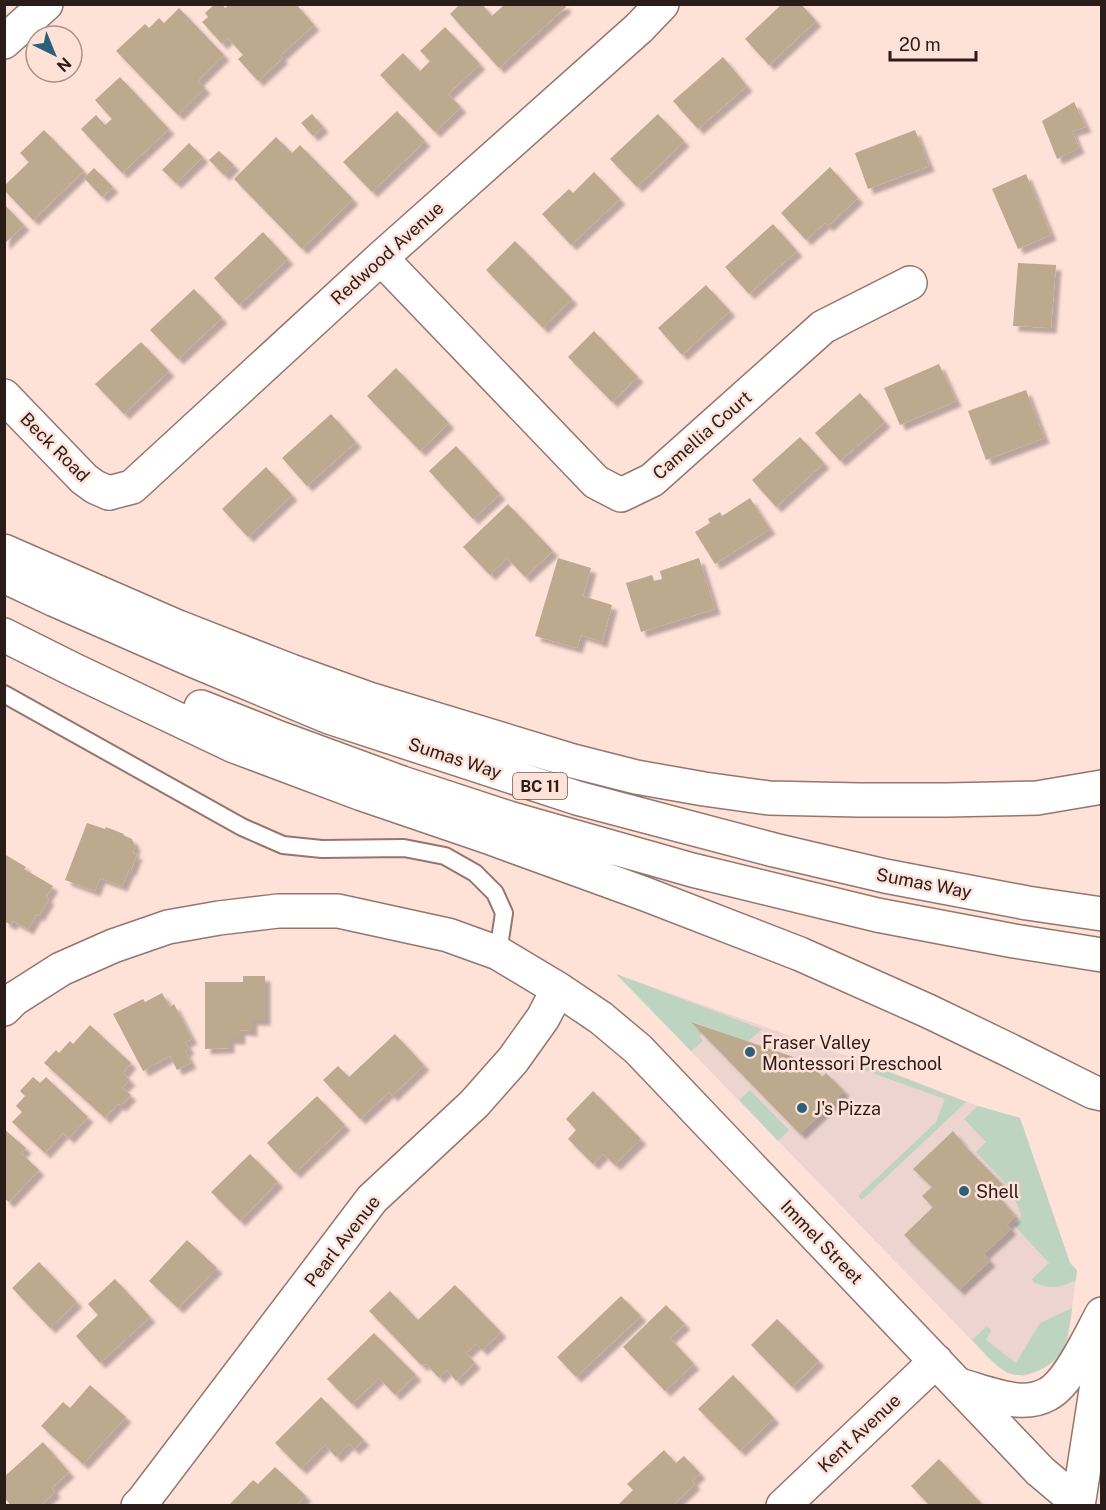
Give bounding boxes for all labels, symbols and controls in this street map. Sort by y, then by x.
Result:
north arrow [24,24,84,84]
scale bar [890,24,976,62]
text: 20 m [899,34,941,55]
text: N [53,53,75,76]
street label: Redwood Avenue [326,197,448,309]
street label: Camellia Court [648,386,756,484]
street label: Beck Road [16,408,94,486]
street label: Sumas Way [406,733,505,783]
road number: BC 11 [513,773,567,799]
street label: Sumas Way [875,863,974,903]
place label: Fraser Valley Montessori Preschool [762,1032,943,1074]
marker: Fraser Valley Montessori Preschool [743,1045,757,1059]
place label: J's Pizza [814,1098,881,1119]
marker: J's Pizza [795,1101,809,1115]
place label: Shell [976,1181,1019,1202]
marker: Shell [957,1184,971,1198]
street label: Pearl Avenue [300,1191,384,1291]
street label: Immel Street [777,1196,867,1288]
street label: Kent Avenue [813,1389,905,1477]

